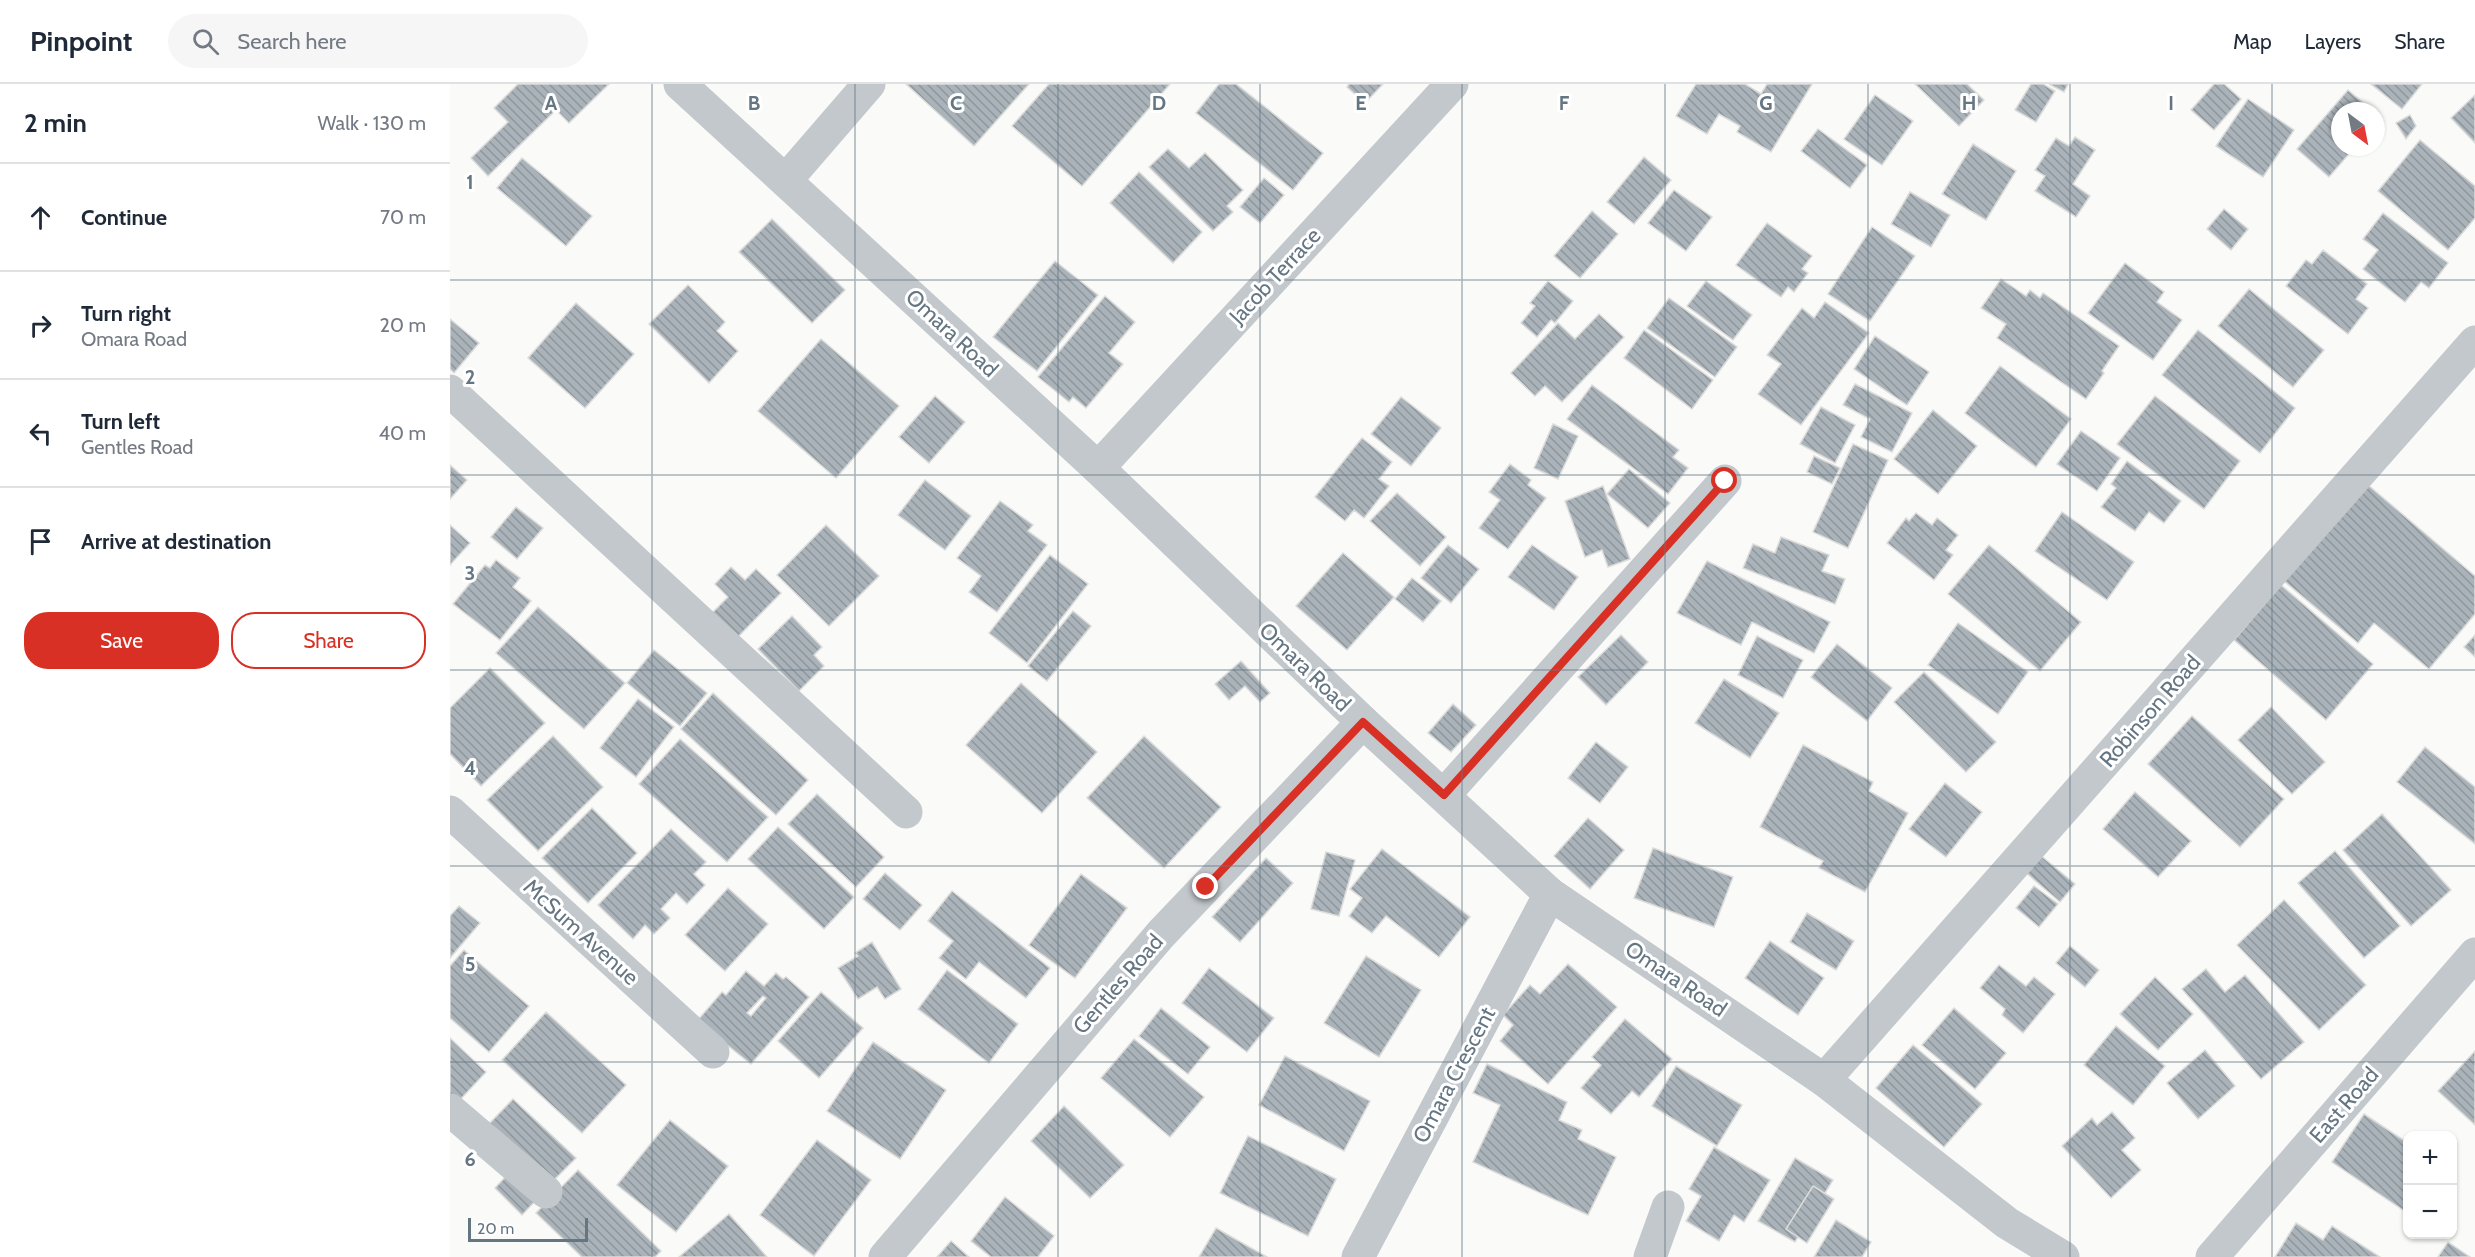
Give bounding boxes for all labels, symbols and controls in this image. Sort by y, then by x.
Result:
search box [168,14,588,68]
text: Pinpoint [30,24,132,58]
icon: search [189,25,222,58]
text: Search here [237,28,347,55]
text: Map [2233,29,2272,54]
text: Layers [2305,29,2361,54]
text: Share [2394,29,2445,54]
text: A [545,91,558,115]
text: B [748,91,760,115]
text: C [950,91,962,115]
text: D [1152,91,1166,115]
text: E [1355,91,1367,115]
text: F [1559,91,1570,115]
text: G [1759,91,1773,115]
text: H [1962,91,1976,115]
text: I [2168,91,2174,115]
north arrow [2331,102,2385,156]
text: 2 min [24,107,87,139]
text: Walk · 130 m [318,111,426,135]
text: 1 [466,170,474,194]
icon: ahead [24,201,57,234]
text: Continue [81,204,167,231]
text: 70 m [380,205,426,229]
street label: Jacob Terrace [1223,222,1326,330]
street label: Omara Road [900,283,1004,383]
text: Turn right [81,300,171,327]
icon: right [24,309,57,342]
text: 20 m [380,313,426,337]
text: Omara Road [81,327,187,351]
text: 2 [465,365,475,389]
text: Turn left [81,408,160,435]
icon: left [24,417,57,450]
text: 40 m [378,421,426,445]
text: Gentles Road [81,435,193,459]
route start [1711,467,1737,493]
icon: arrive [24,525,57,558]
text: Arrive at destination [81,528,271,555]
text: 3 [465,561,475,585]
button: Save [24,612,219,669]
button: Share [231,612,426,669]
street label: Omara Road [1254,617,1356,717]
street label: Robinson Road [2094,649,2206,773]
text: 4 [464,756,476,780]
street label: McSum Avenue [518,873,644,991]
route end [1192,873,1218,899]
street label: Gentles Road [1067,928,1169,1040]
street label: Omara Road [1620,935,1732,1023]
text: 5 [465,952,475,976]
street label: Omara Crescent [1407,1002,1501,1148]
street label: East Road [2304,1061,2384,1149]
map controls [2403,1131,2457,1239]
button: + [2403,1131,2457,1185]
text: 6 [464,1147,476,1171]
button: − [2403,1185,2457,1239]
scale bar [468,1215,588,1242]
text: 20 m [477,1219,514,1238]

